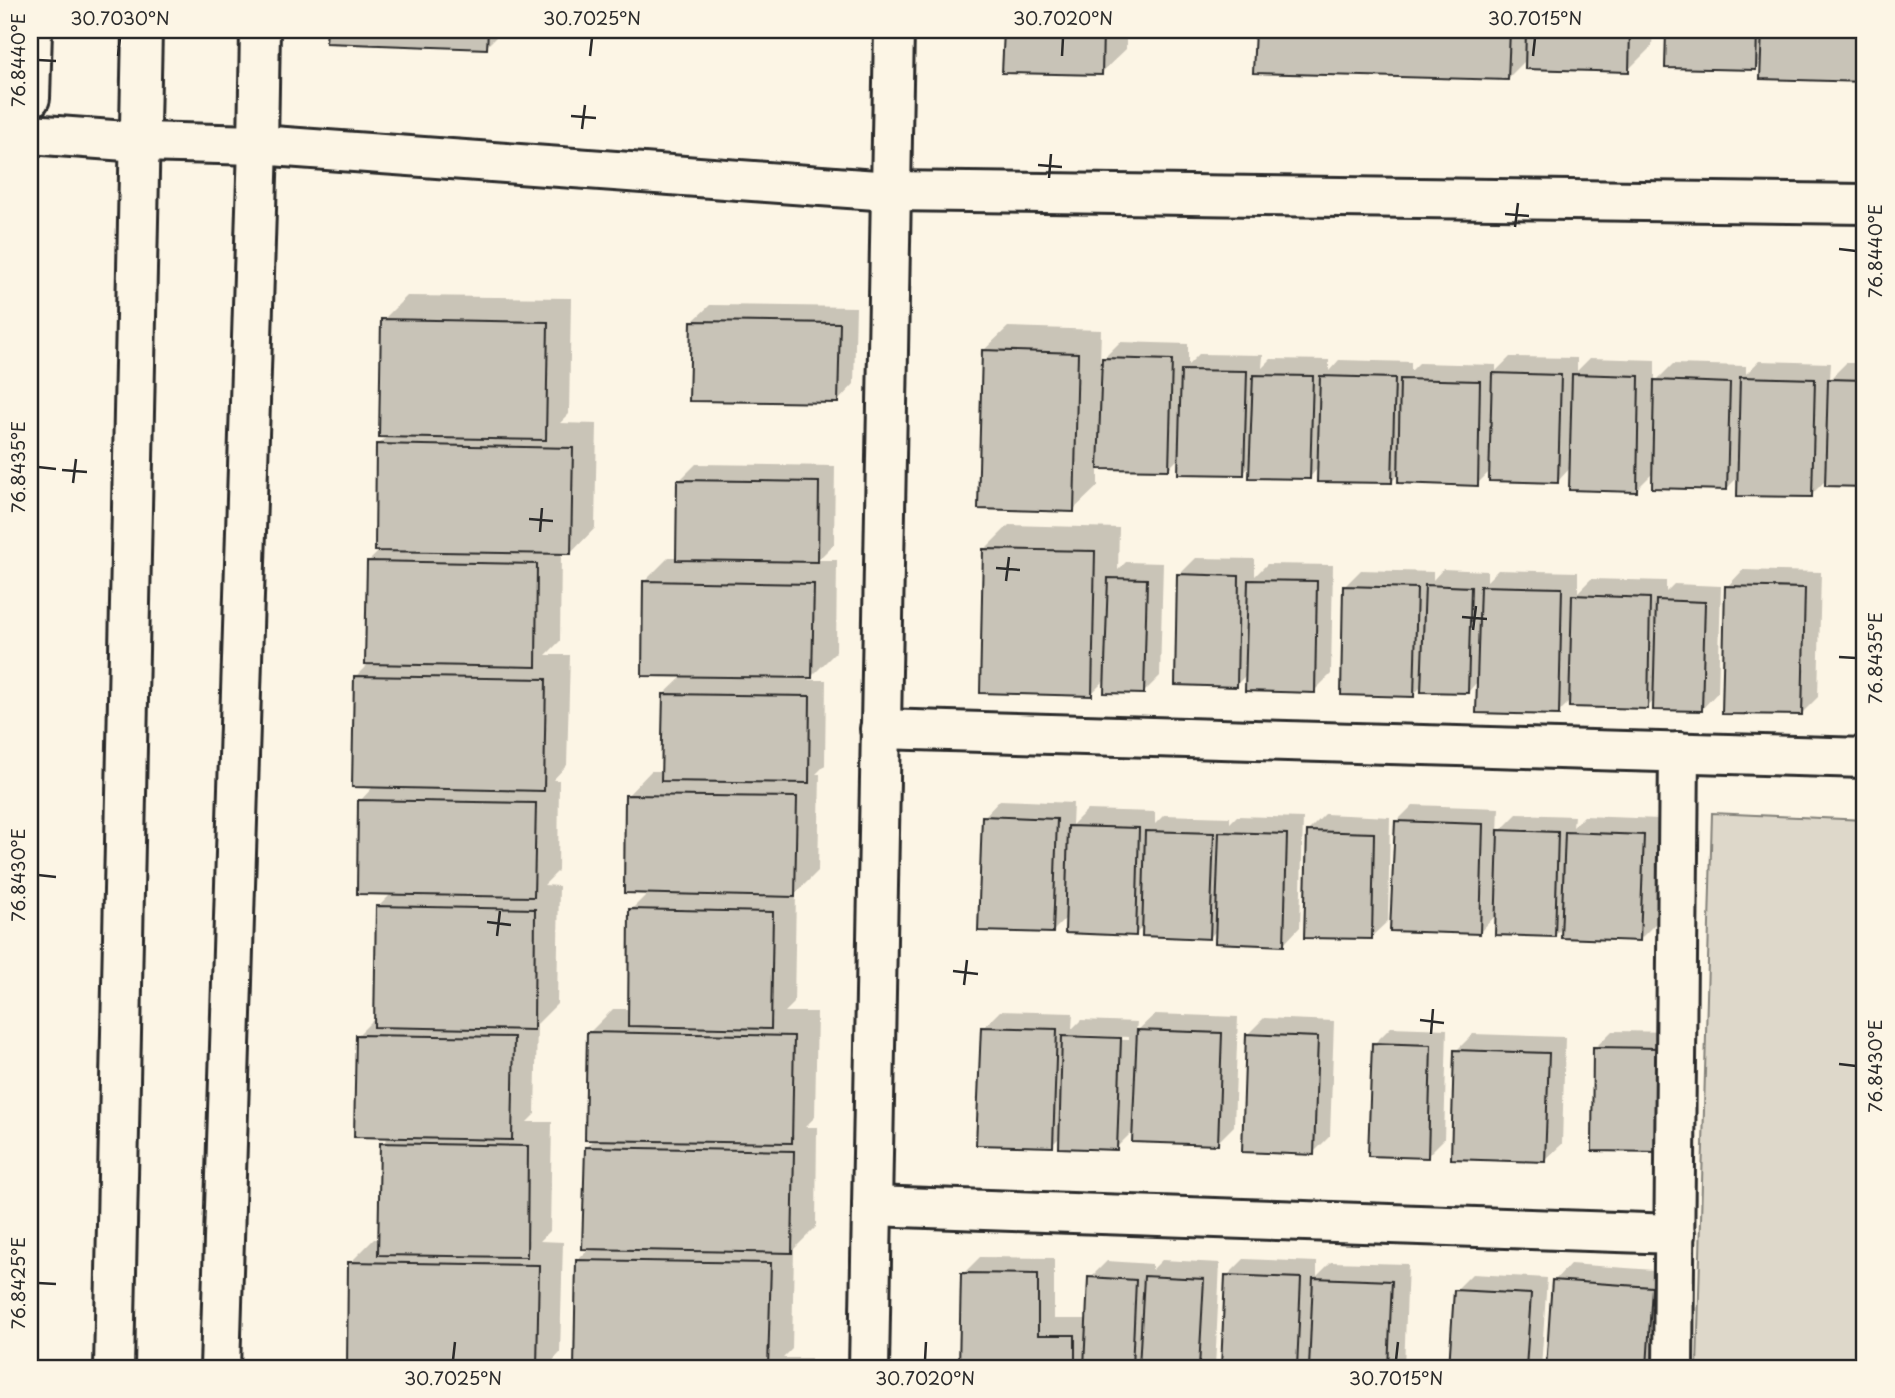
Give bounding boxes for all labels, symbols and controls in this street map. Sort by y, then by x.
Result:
text: 30.7030°N [70,4,170,31]
text: 30.7025°N [543,4,641,31]
text: 30.7020°N [1013,4,1113,31]
text: 30.7015°N [1488,4,1582,31]
text: 76.8440°E [4,13,31,107]
text: 76.8440°E [1861,204,1888,298]
text: 76.8435°E [4,421,31,513]
text: 76.8435°E [1861,612,1888,704]
text: 76.8430°E [4,828,31,922]
text: 76.8430°E [1861,1019,1888,1113]
text: 76.8425°E [4,1237,31,1329]
text: 30.7025°N [404,1364,502,1391]
text: 30.7020°N [875,1364,975,1391]
text: 30.7015°N [1349,1364,1443,1391]

